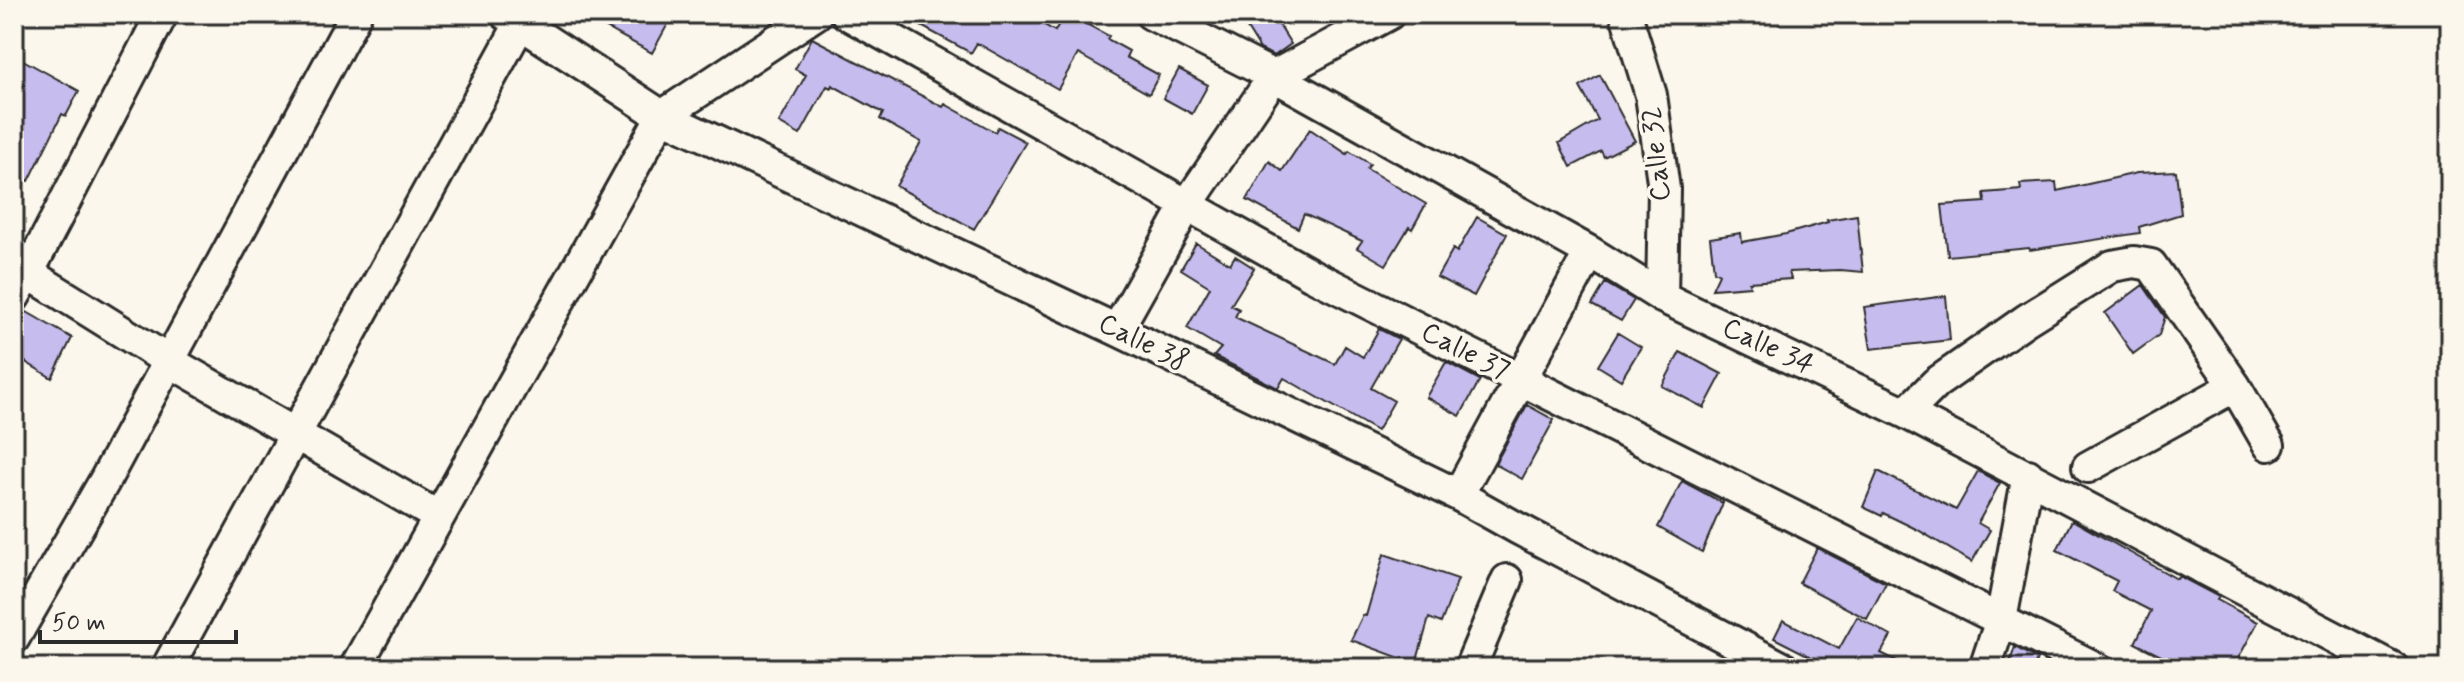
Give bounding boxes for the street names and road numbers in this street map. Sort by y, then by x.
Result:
street label: Calle 32 [1634,105,1680,203]
street label: Calle 38 [1092,305,1194,381]
street label: Calle 34 [1716,310,1820,384]
street label: Calle 37 [1414,314,1516,390]

